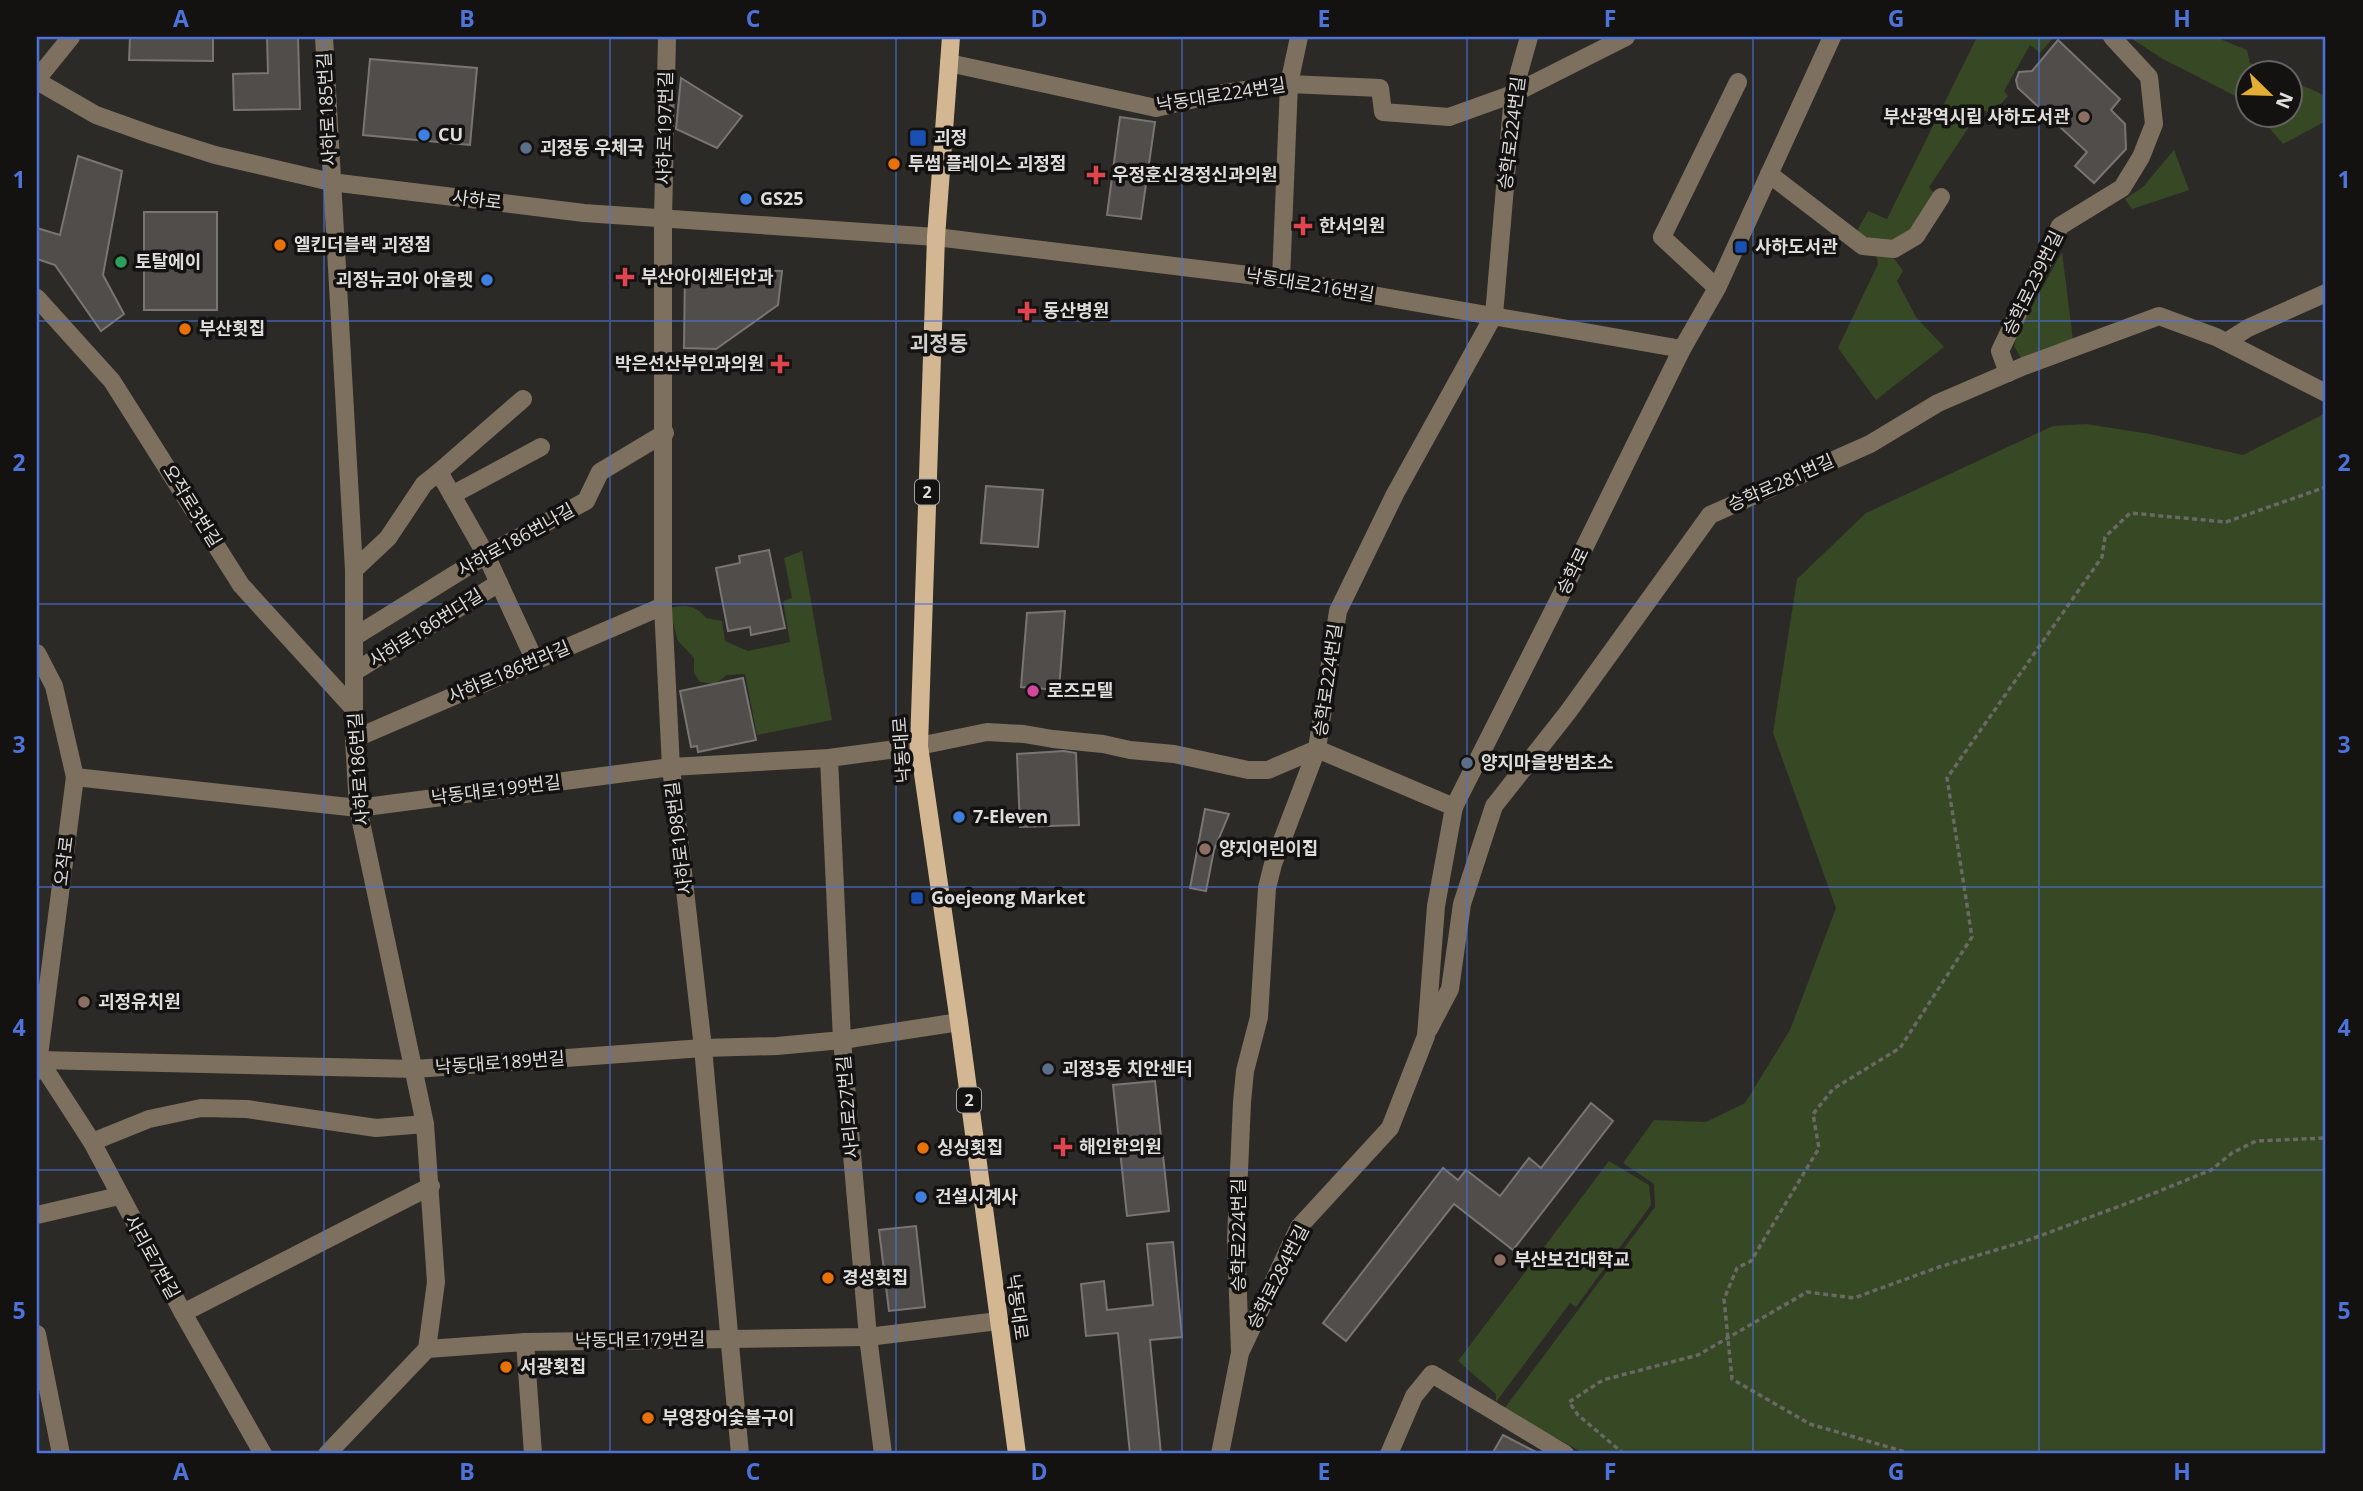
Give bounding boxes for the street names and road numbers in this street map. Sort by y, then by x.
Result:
street label: 사하로185번길 [311,52,341,166]
street label: 사하로197번길 [651,71,677,185]
street label: 낙동대로224번길 [1155,72,1287,116]
street label: 승학로224번길 [1492,75,1530,191]
street label: 사하로 [451,184,503,214]
street label: 승학로239번길 [1996,226,2068,339]
street label: 낙동대로216번길 [1244,262,1376,306]
street label: 승학로281번길 [1724,448,1837,516]
street label: 오작로3번길 [158,460,228,551]
road number: 2 [915,480,939,505]
street label: 사하로186번나길 [453,497,578,581]
street label: 승학로 [1550,543,1594,598]
street label: 사하로186번다길 [364,582,487,672]
street label: 승학로224번길 [1307,622,1347,738]
street label: 사하로186번라길 [444,635,573,708]
street label: 사하로186번길 [342,712,374,827]
street label: 낙동대로 [887,716,915,784]
street label: 낙동대로199번길 [430,769,562,809]
street label: 사하로198번길 [659,780,697,896]
street label: 오작로 [48,835,78,887]
street label: 낙동대로189번길 [434,1045,566,1079]
street label: 사리로27번길 [831,1055,863,1160]
road number: 2 [957,1088,981,1112]
street label: 승학로224번길 [1226,1178,1250,1292]
street label: 사리로7번길 [120,1210,186,1303]
street label: 승학로284번길 [1241,1220,1314,1333]
street label: 낙동대로 [1001,1272,1034,1341]
street label: 낙동대로179번길 [575,1326,705,1352]

